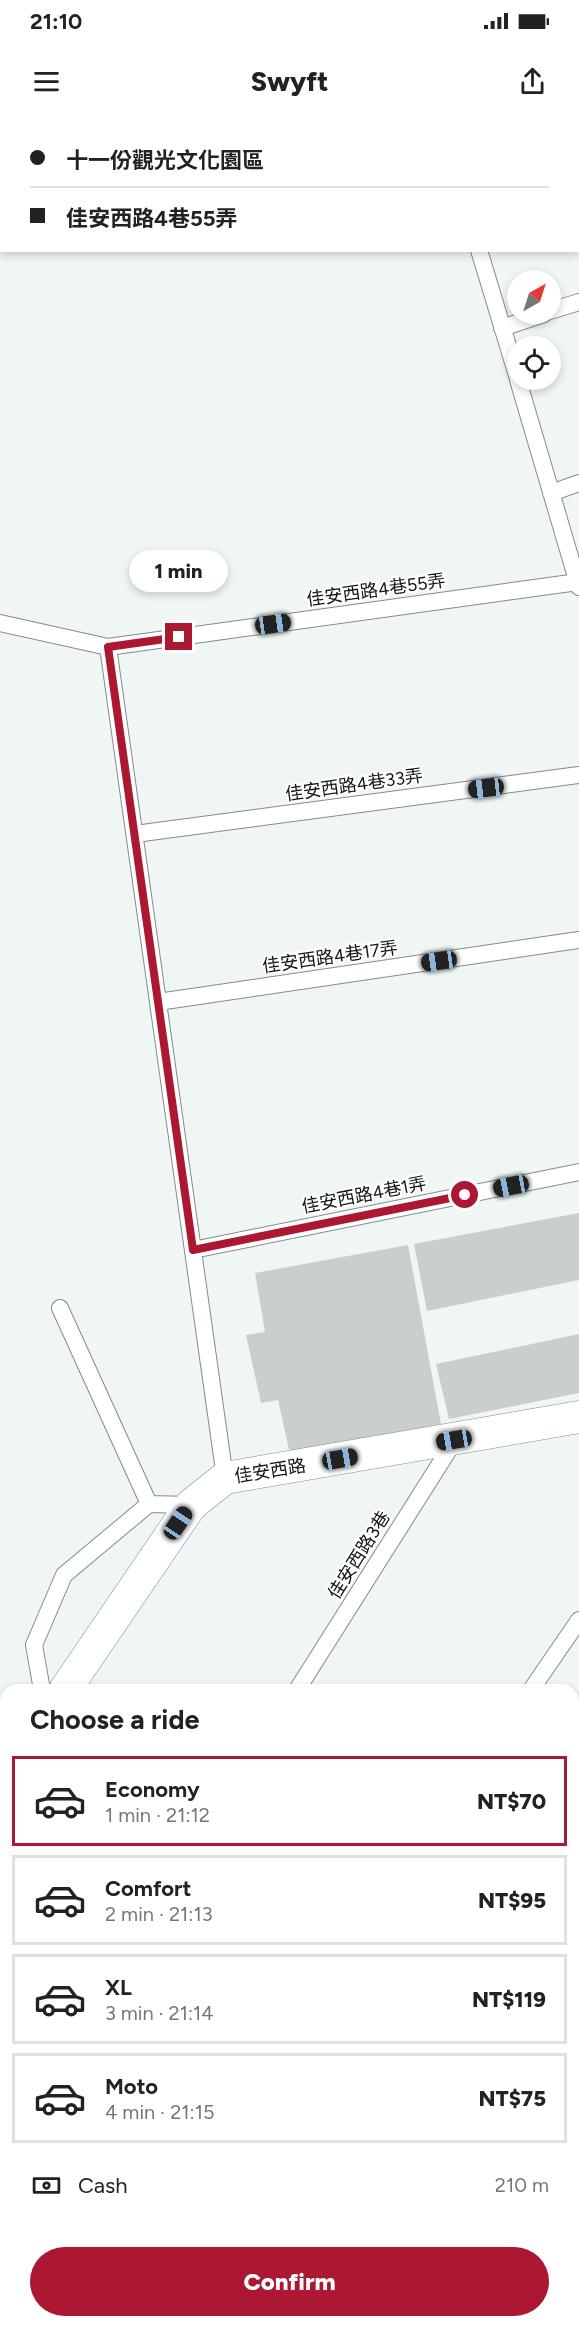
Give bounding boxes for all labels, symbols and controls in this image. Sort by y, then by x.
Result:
text: 21:10 [30,8,82,35]
icon: menu [30,65,63,98]
text: Swyft [251,65,328,98]
icon: share [516,65,549,98]
text: 十一份觀光文化園區 [66,147,264,174]
text: 佳安西路4巷55弄 [66,205,238,232]
north arrow [507,270,561,324]
map controls [507,270,561,390]
button: locate [507,336,561,390]
callout: 1 min [130,550,228,592]
text: 1 min [155,559,202,583]
street label: 佳安西路4巷55弄 [305,569,447,611]
car [254,613,292,635]
route end [165,623,192,650]
street label: 佳安西路4巷33弄 [284,764,424,806]
car [467,777,505,799]
street label: 佳安西路4巷17弄 [261,937,399,977]
car [420,950,458,972]
street label: 佳安西路4巷1弄 [300,1172,428,1218]
car [492,1174,530,1198]
route start [451,1181,478,1208]
car [435,1428,473,1452]
car [321,1447,359,1471]
street label: 佳安西路 [233,1455,307,1487]
car [160,1503,196,1543]
street label: 佳安西路3巷 [323,1507,395,1603]
text: Choose a ride [30,1703,199,1736]
icon: car [33,1774,87,1828]
text: Economy [105,1776,200,1803]
text: NT$70 [477,1788,546,1815]
text: 1 min · 21:12 [105,1803,210,1827]
icon: car [33,1873,87,1927]
text: Comfort [105,1875,191,1902]
text: NT$95 [478,1887,546,1914]
text: 2 min · 21:13 [105,1902,213,1926]
icon: car [33,1972,87,2026]
text: XL [105,1974,132,2001]
text: NT$119 [472,1986,546,2013]
text: 3 min · 21:14 [105,2001,214,2025]
icon: car [33,2071,87,2125]
text: Moto [105,2073,158,2100]
text: NT$75 [478,2085,546,2112]
text: 4 min · 21:15 [105,2100,214,2124]
icon: cash [30,2169,63,2202]
text: Cash [78,2172,128,2199]
text: 210 m [495,2173,549,2197]
button: Confirm [30,2247,549,2316]

